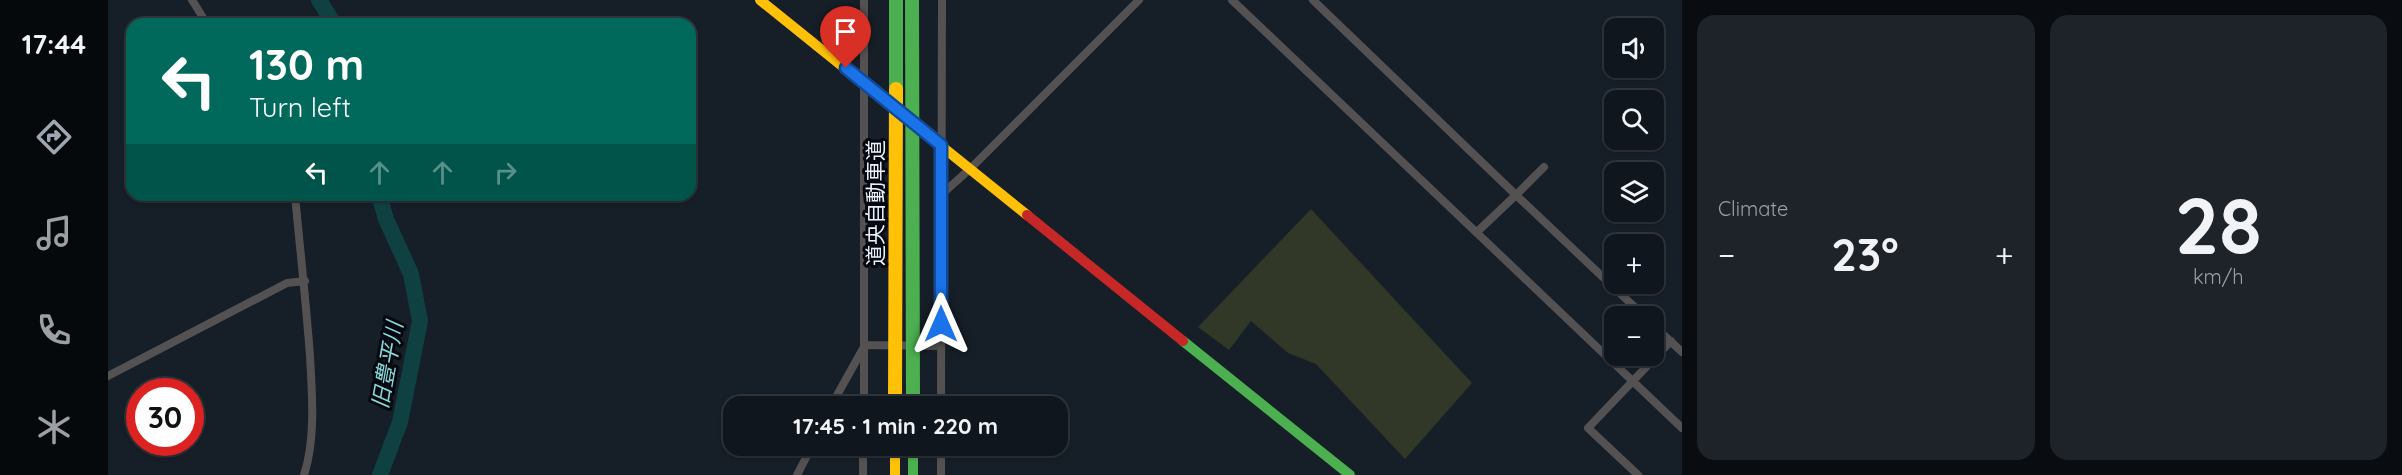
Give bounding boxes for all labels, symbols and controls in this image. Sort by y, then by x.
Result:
pin [820,6,871,68]
icon: arrive [829,15,862,48]
map controls [1604,18,1664,366]
button: sound [1604,18,1664,78]
text: 17:44 [22,27,86,61]
text: 130 m [249,38,364,91]
icon: left [150,42,228,120]
text: Turn left [249,90,351,124]
button: search [1604,90,1664,150]
icon: directions [33,116,75,158]
street label: 道央自動車道 [862,140,888,266]
icon: left [300,156,333,189]
icon: ahead [363,156,396,189]
icon: ahead [426,156,459,189]
icon: right [489,156,522,189]
button: layers [1604,162,1664,222]
text: 28 [2175,176,2262,274]
text: Climate [1718,196,1788,221]
icon: music [33,212,75,254]
text: 23° [1831,226,1899,282]
button: + [1604,234,1664,294]
text: − [1718,234,1735,275]
text: + [1995,234,2014,275]
text: km/h [2193,264,2244,289]
position arrow [909,292,973,356]
button: − [1604,306,1664,366]
icon: phone [33,309,75,351]
water label: 旧豊平川 [366,317,409,411]
speed limit sign: 30 [126,378,204,456]
icon: climate [33,406,75,448]
text: 17:45 · 1 min · 220 m [793,412,998,440]

